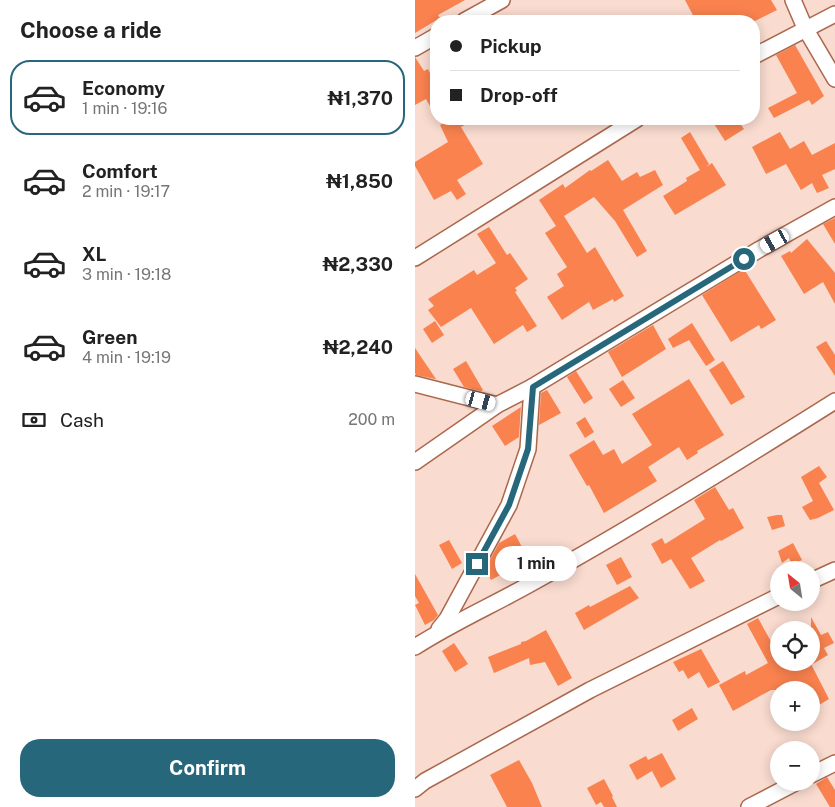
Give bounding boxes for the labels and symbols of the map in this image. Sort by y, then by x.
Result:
car [758,227,791,255]
route start [733,248,755,270]
car [464,390,497,412]
callout: 1 min [495,546,577,582]
route end [466,553,488,575]
north arrow [770,561,820,611]

